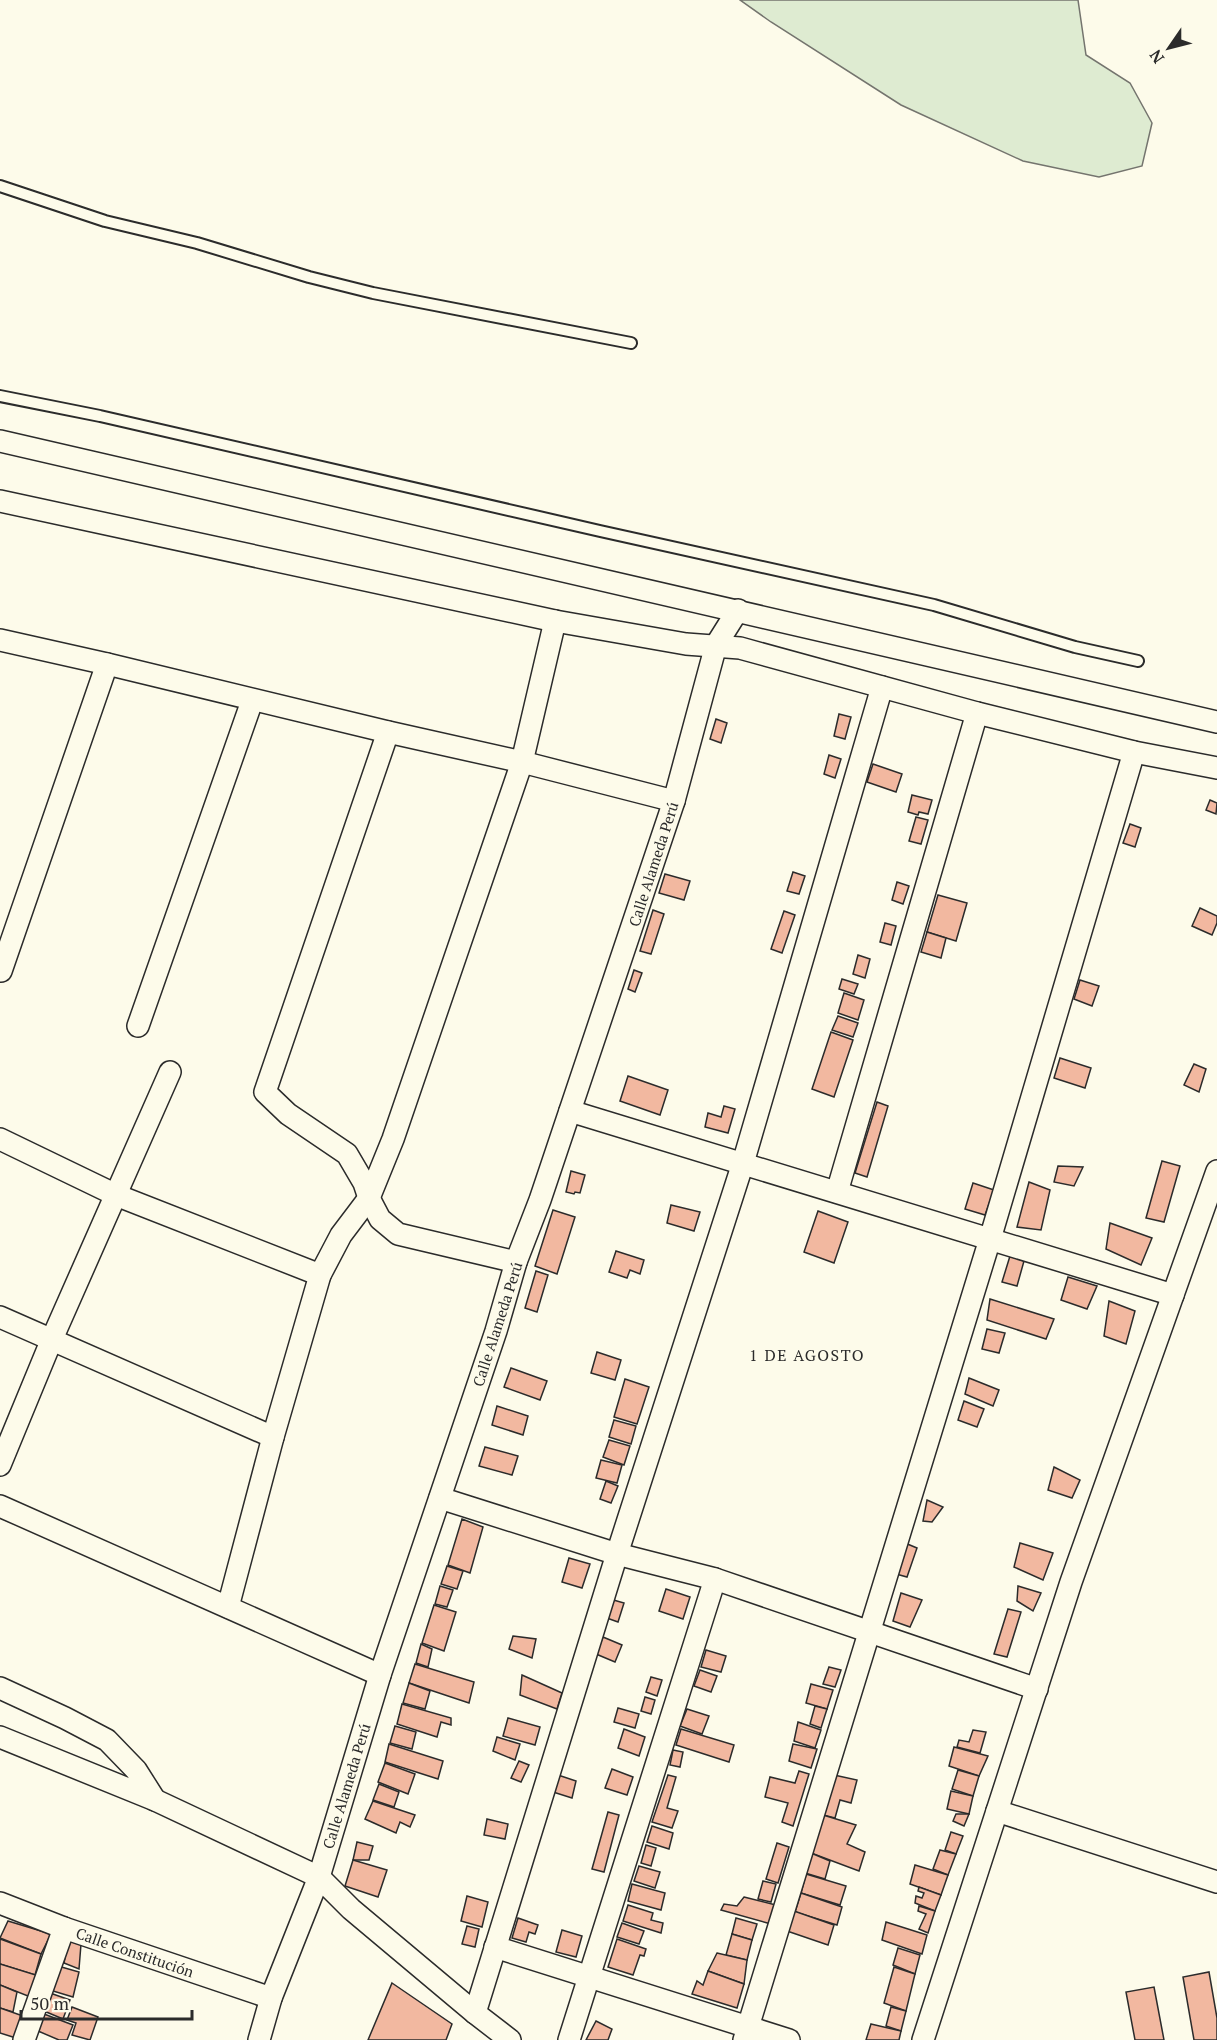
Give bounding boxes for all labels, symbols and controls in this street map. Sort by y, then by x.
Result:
north arrow [1139,18,1199,78]
text: N [1144,45,1169,68]
street label: Calle Alameda Perú [623,799,683,929]
street label: Calle Alameda Perú [467,1259,527,1389]
district label: 1 DE AGOSTO [749,1344,865,1366]
street label: Calle Alameda Perú [317,1721,375,1851]
street label: Calle Constitución [73,1922,197,1982]
scale bar [21,1983,192,2021]
text: 50 m [30,1991,70,2015]

